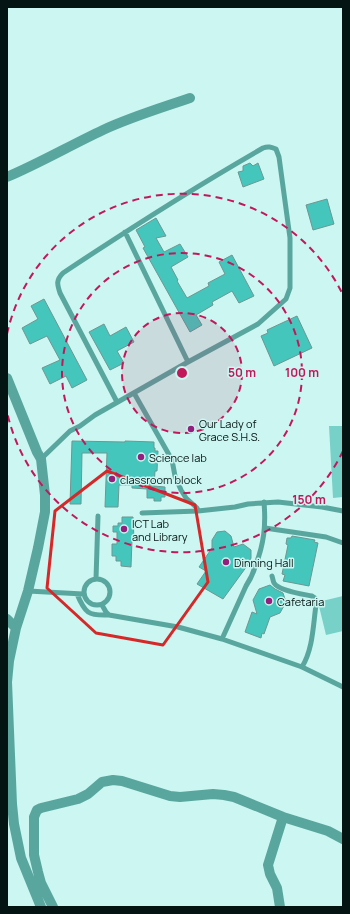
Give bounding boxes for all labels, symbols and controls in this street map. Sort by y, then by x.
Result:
text: 50 m [228,364,256,381]
text: 100 m [285,364,319,381]
centre of rings [175,366,189,380]
place label: Our Lady of Grace S.H.S. [199,416,260,444]
marker: Our Lady of Grace S.H.S. [186,424,196,434]
place label: Science lab [149,450,207,465]
marker: Science lab [136,452,146,462]
place label: classroom block [120,472,202,487]
marker: classroom block [107,474,117,484]
text: 150 m [292,491,326,508]
place label: ICT Lab and Library [132,516,188,544]
marker: ICT Lab and Library [119,524,129,534]
place label: Dinning Hall [234,555,294,570]
marker: Dinning Hall [221,557,231,567]
place label: Cafetaria [277,594,324,609]
marker: Cafetaria [264,596,274,606]

